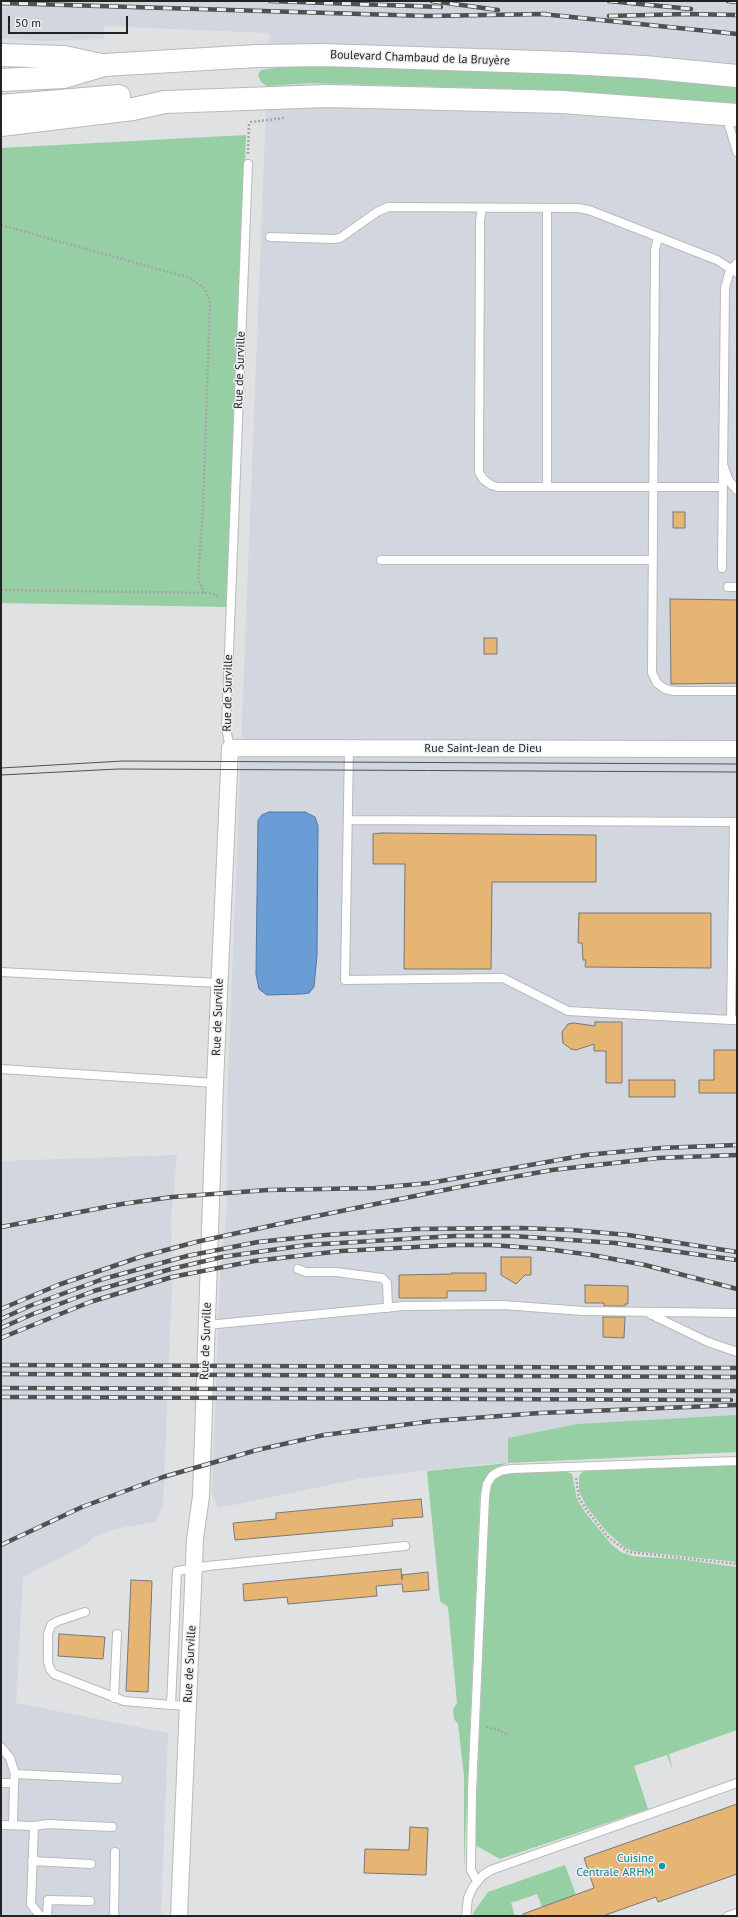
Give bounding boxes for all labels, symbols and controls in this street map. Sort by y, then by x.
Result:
scale bar [10,8,130,34]
text: 50 m [15,15,41,30]
street label: Boulevard Chambaud de la Bruyère [330,48,510,68]
street label: Rue de Surville [231,331,249,409]
street label: Rue de Surville [220,654,236,732]
street label: Rue Saint-Jean de Dieu [424,742,542,756]
street label: Rue de Surville [209,978,227,1056]
street label: Rue de Surville [197,1302,215,1380]
street label: Rue de Surville [181,1625,199,1703]
place label: Cuisine Centrale ARHM [576,1852,654,1880]
marker: Cuisine Centrale ARHM [657,1861,667,1871]

